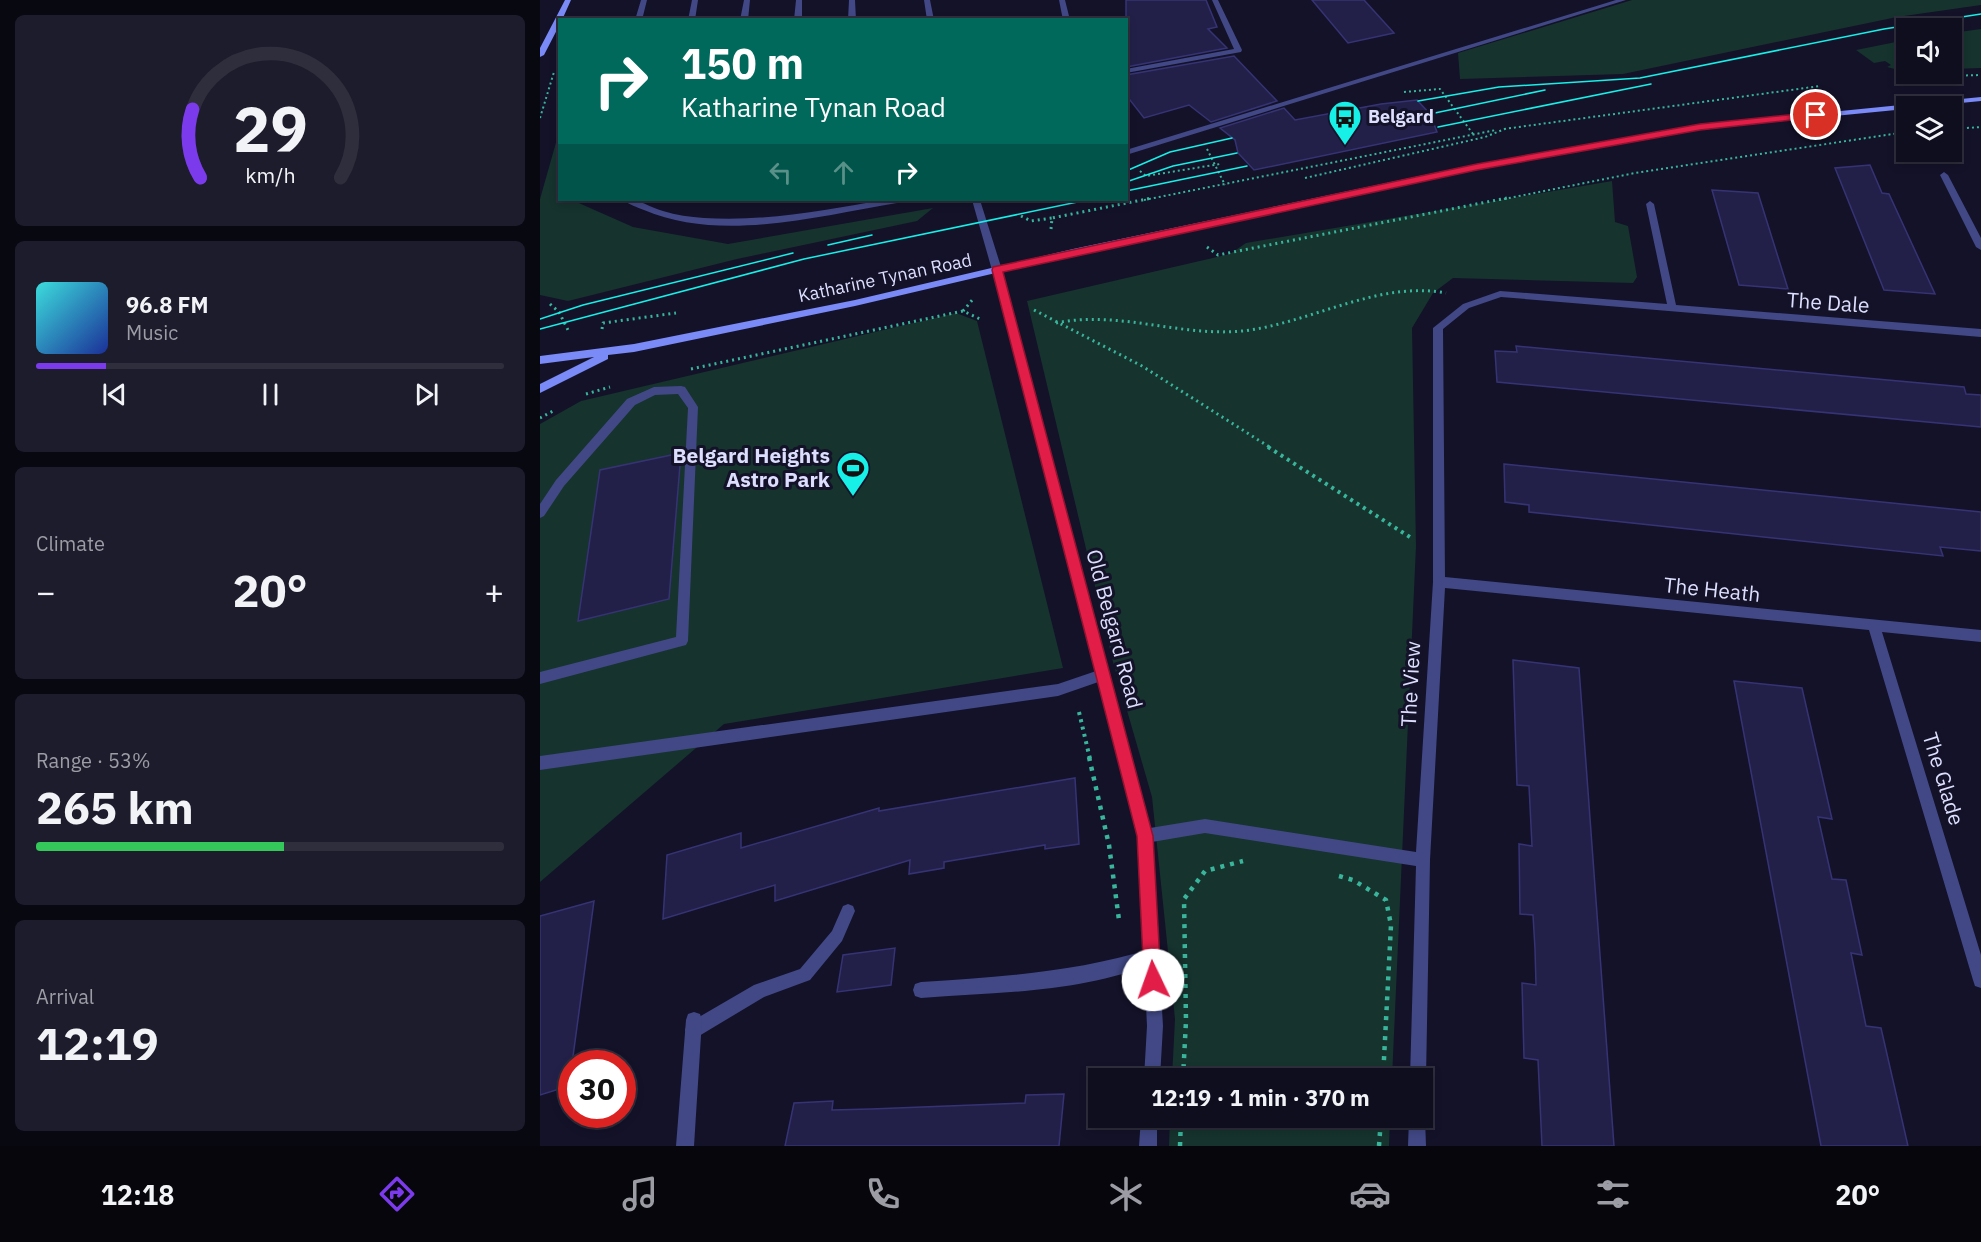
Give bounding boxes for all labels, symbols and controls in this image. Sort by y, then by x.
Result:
map controls [1896,18,1962,162]
button: sound [1896,18,1962,84]
text: 150 m [681,36,804,91]
icon: right [582,42,660,120]
text: 29 [233,88,307,169]
text: Katharine Tynan Road [681,89,946,124]
pin [1790,89,1841,140]
button: layers [1896,96,1962,162]
icon: arrive [1799,98,1832,131]
bus stop icon: Belgard [1327,99,1363,146]
place label: Belgard [1368,105,1434,128]
icon: left [764,156,797,189]
icon: ahead [827,156,860,189]
icon: right [890,156,923,189]
text: km/h [245,161,295,189]
street label: Katharine Tynan Road [796,248,974,307]
street label: The Dale [1786,285,1870,319]
text: 96.8 FM [126,290,209,319]
text: Music [126,319,178,346]
icon: previous [98,378,131,411]
icon: pause [254,378,287,411]
icon: next [410,378,443,411]
place label: Belgard Heights Astro Park [672,441,831,493]
sports icon: Belgard Heights Astro Park [835,450,871,497]
text: Climate [36,530,105,557]
street label: Old Belgard Road [1080,546,1150,712]
text: 20° [232,561,308,619]
text: − [36,570,56,613]
text: + [484,570,504,613]
street label: The Heath [1662,570,1762,608]
street label: The View [1394,640,1426,728]
street label: The Glade [1917,729,1971,829]
text: Range · 53% [36,747,151,774]
text: 265 km [36,778,194,836]
position arrow [1121,948,1185,1012]
text: Arrival [36,983,94,1010]
text: 12:19 [36,1014,159,1072]
speed limit sign: 30 [558,1050,636,1128]
text: 12:19 · 1 min · 370 m [1151,1083,1370,1112]
icon: directions [376,1173,418,1215]
icon: music [619,1173,661,1215]
icon: phone [862,1173,904,1215]
icon: climate [1105,1173,1147,1215]
icon: car [1349,1173,1391,1215]
icon: filters [1592,1173,1634,1215]
text: 12:18 [101,1177,174,1212]
text: 20° [1835,1177,1880,1212]

